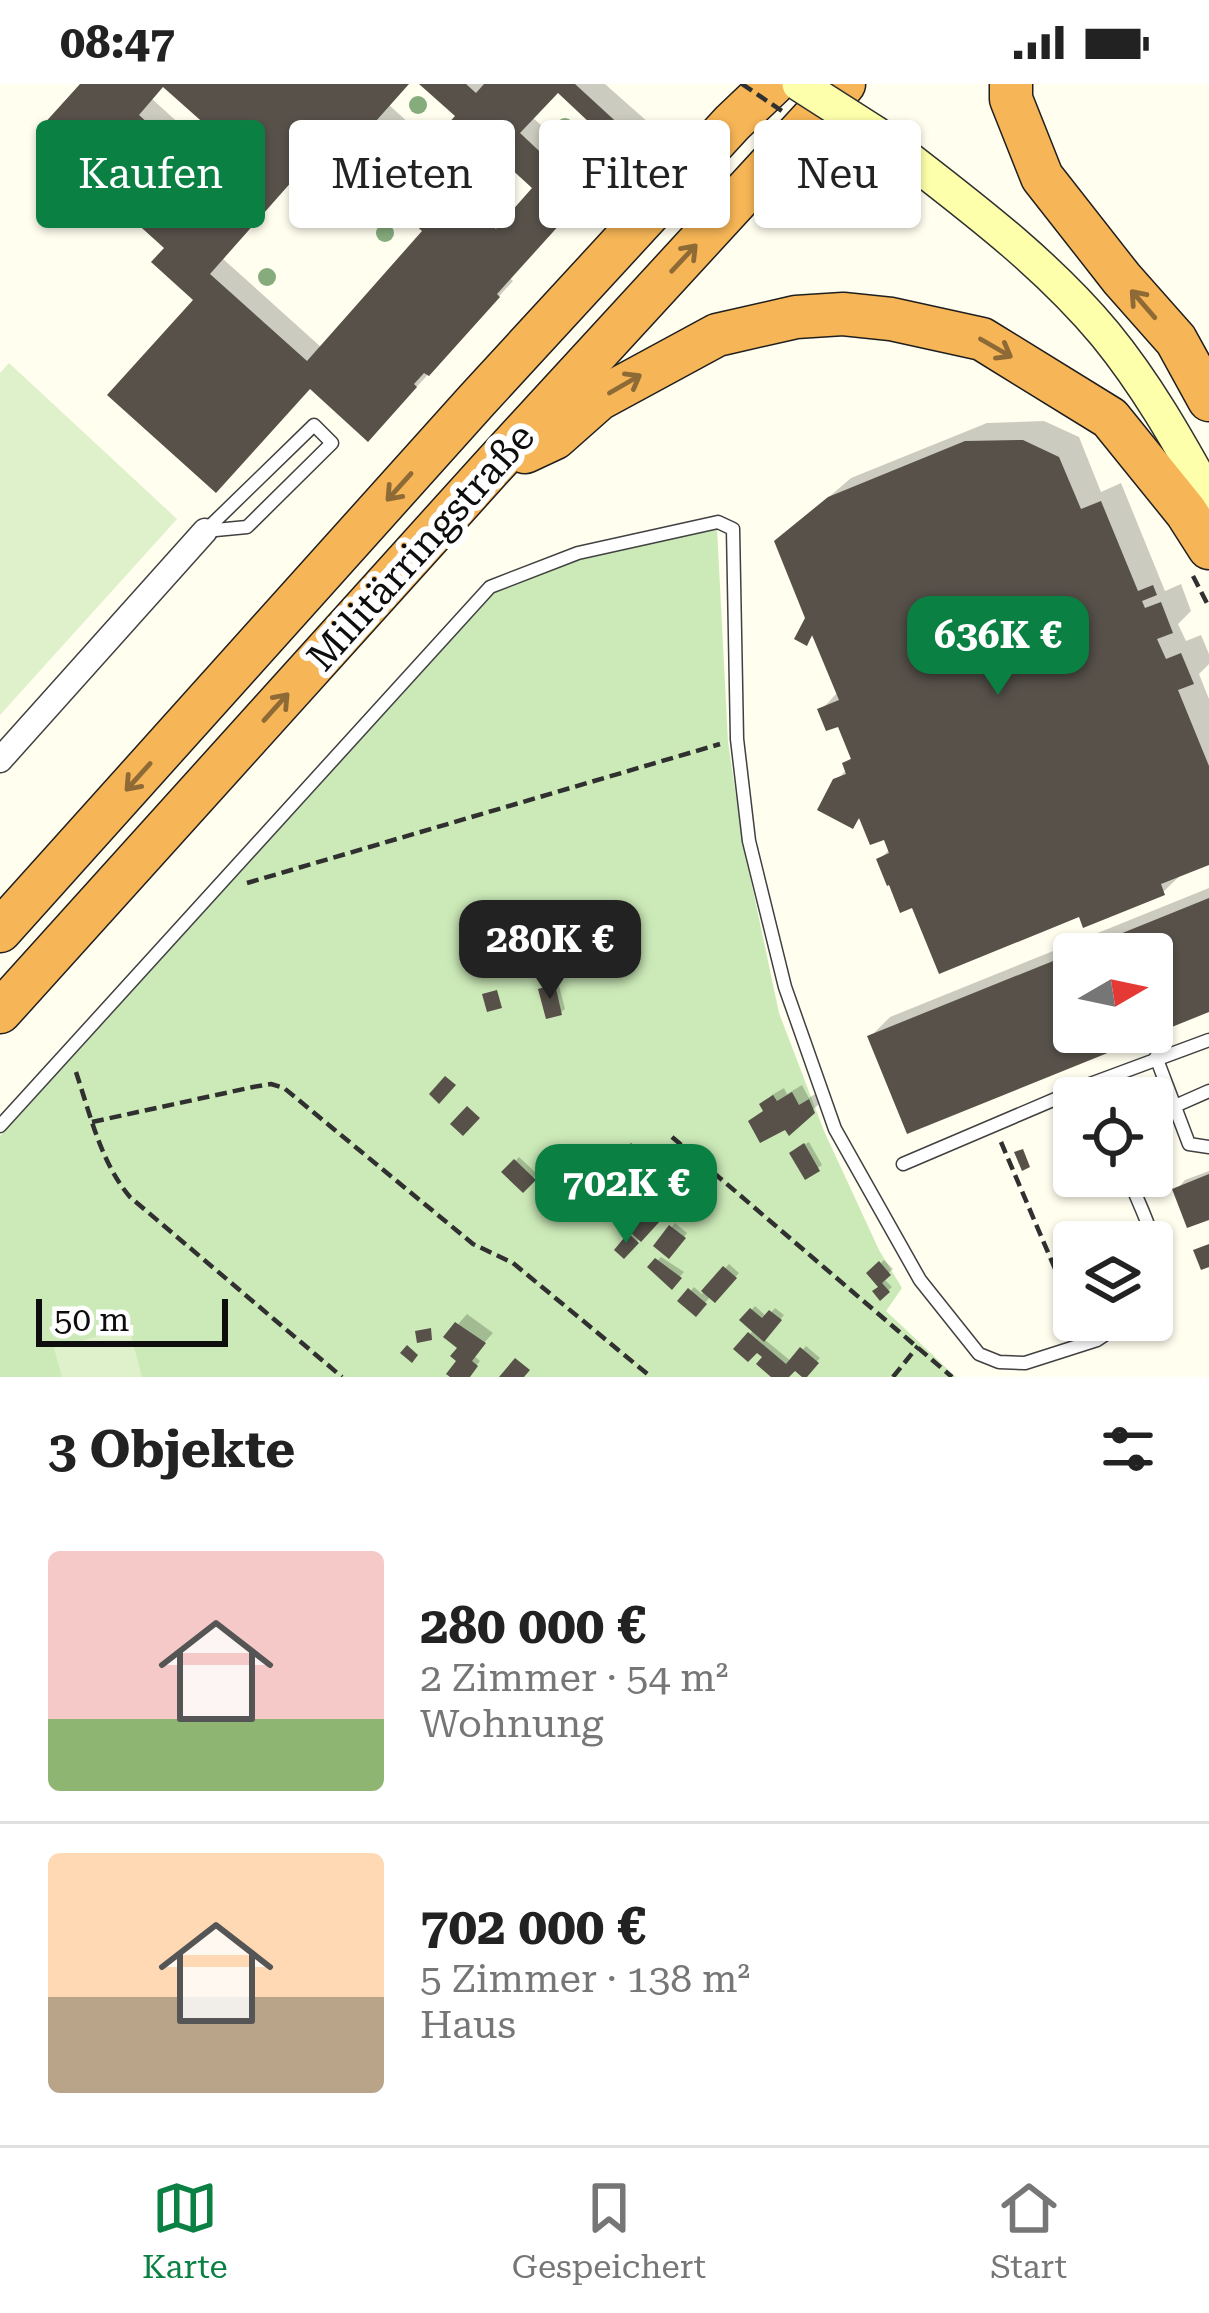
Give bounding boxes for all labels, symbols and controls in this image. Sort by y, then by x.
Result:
text: 08:47 [60,16,175,69]
chip: Kaufen [36,120,265,228]
chip: Mieten [289,120,515,228]
chip: Filter [539,120,730,228]
chip: Neu [754,120,921,228]
one-way arrow [670,243,697,273]
one-way arrow [1130,289,1157,319]
one-way arrow [977,337,1012,361]
one-way arrow [607,372,642,396]
street label: Militärringstraße [298,414,544,680]
one-way arrow [386,472,413,502]
pin: 636K € [900,596,1096,698]
text: 636K € [934,612,1062,658]
one-way arrow [262,692,289,722]
one-way arrow [125,762,152,792]
pin: 280K € [452,900,648,1002]
text: 280K € [486,916,614,962]
north arrow [1053,933,1173,1053]
map controls [1053,933,1173,1341]
button: locate [1053,1077,1173,1197]
pin: 702K € [528,1144,724,1246]
text: 702K € [562,1160,690,1206]
button: layers [1053,1221,1173,1341]
scale bar [36,1293,228,1346]
text: 50 m [54,1300,129,1339]
icon: filters [1095,1416,1161,1482]
text: 3 Objekte [48,1420,295,1479]
text: 280 000 € [420,1596,646,1655]
icon: home [144,1599,288,1743]
text: 2 Zimmer · 54 m² [420,1655,728,1701]
text: Wohnung [420,1701,604,1747]
text: 702 000 € [420,1897,646,1956]
icon: home [144,1901,288,2045]
text: 5 Zimmer · 138 m² [420,1956,750,2002]
text: Haus [420,2002,516,2048]
tab: Karte [142,2175,228,2286]
tab: Gespeichert [512,2175,706,2286]
tab: Start [990,2175,1067,2286]

